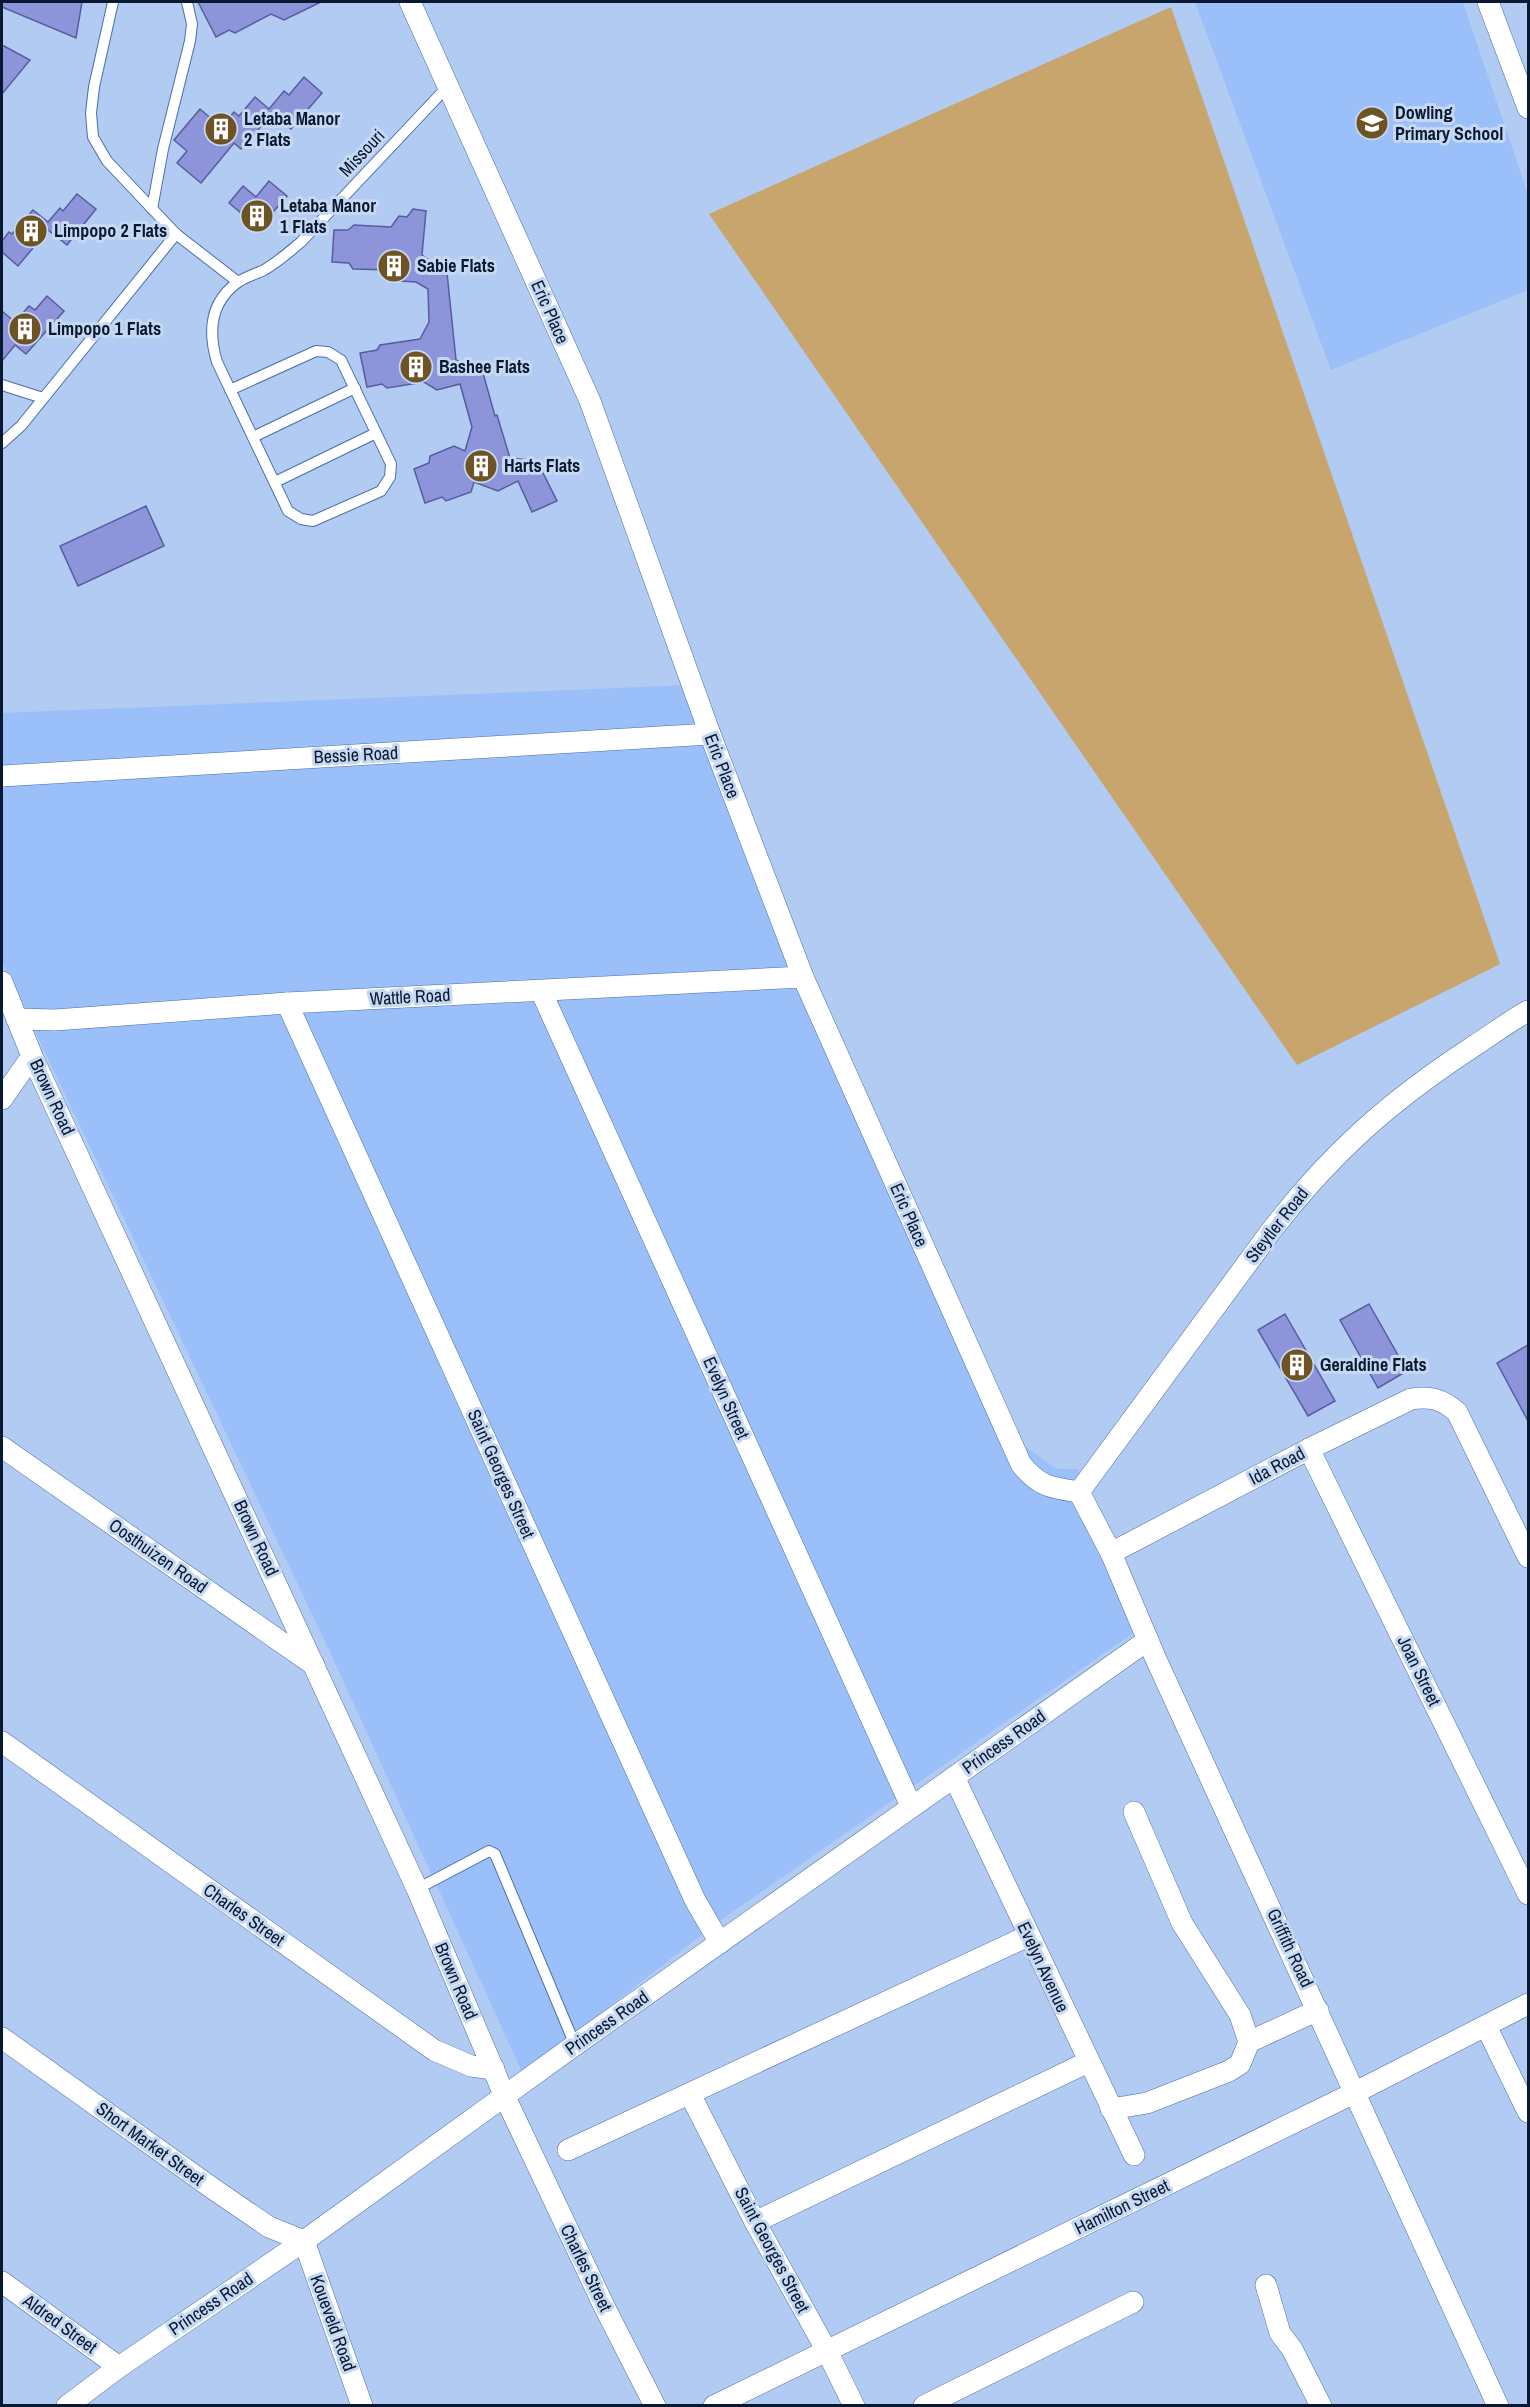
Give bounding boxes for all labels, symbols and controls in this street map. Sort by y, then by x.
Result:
place label: Dowling Primary School [1395,100,1503,146]
school or university icon: Dowling Primary School [1354,105,1390,141]
place label: Letaba Manor 2 Flats [244,106,340,152]
building icon: Letaba Manor 2 Flats [203,111,239,147]
street label: Missouri [333,123,390,182]
place label: Letaba Manor 1 Flats [280,193,376,239]
building icon: Letaba Manor 1 Flats [239,198,275,234]
building icon: Limpopo 2 Flats [13,213,49,249]
place label: Limpopo 2 Flats [54,218,167,243]
building icon: Sabie Flats [376,248,412,284]
place label: Sabie Flats [417,253,495,278]
street label: Eric Place [525,276,576,348]
building icon: Limpopo 1 Flats [7,311,43,347]
place label: Limpopo 1 Flats [48,316,161,341]
building icon: Bashee Flats [398,349,434,385]
place label: Bashee Flats [439,354,530,379]
building icon: Harts Flats [463,448,499,484]
place label: Harts Flats [504,453,580,478]
street label: Eric Place [699,730,746,802]
street label: Bessie Road [313,740,399,769]
street label: Wattle Road [369,982,451,1011]
street label: Brown Road [24,1055,81,1139]
street label: Eric Place [884,1179,935,1251]
street label: Steytler Road [1239,1182,1314,1268]
building icon: Geraldine Flats [1279,1347,1315,1383]
place label: Geraldine Flats [1320,1352,1427,1377]
street label: Evelyn Street [697,1353,756,1443]
street label: Saint Georges Street [462,1405,541,1542]
street label: Ida Road [1244,1440,1309,1491]
street label: Brown Road [228,1496,285,1580]
street label: Oosthuizen Road [104,1512,213,1599]
street label: Joan Street [1392,1631,1447,1710]
street label: Princess Road [957,1704,1051,1780]
street label: Charles Street [198,1877,290,1952]
street label: Griffith Road [1261,1904,1320,1991]
street label: Evelyn Avenue [1012,1917,1075,2016]
street label: Brown Road [429,1939,484,2023]
street label: Princess Road [560,1985,654,2061]
street label: Short Market Street [91,2096,209,2191]
street label: Hamilton Street [1070,2173,1173,2240]
street label: Saint Georges Street [729,2183,816,2317]
street label: Charles Street [555,2220,618,2316]
street label: Princess Road [164,2266,258,2341]
street label: Koueveld Road [304,2271,362,2375]
street label: Aldred Street [17,2288,102,2359]

